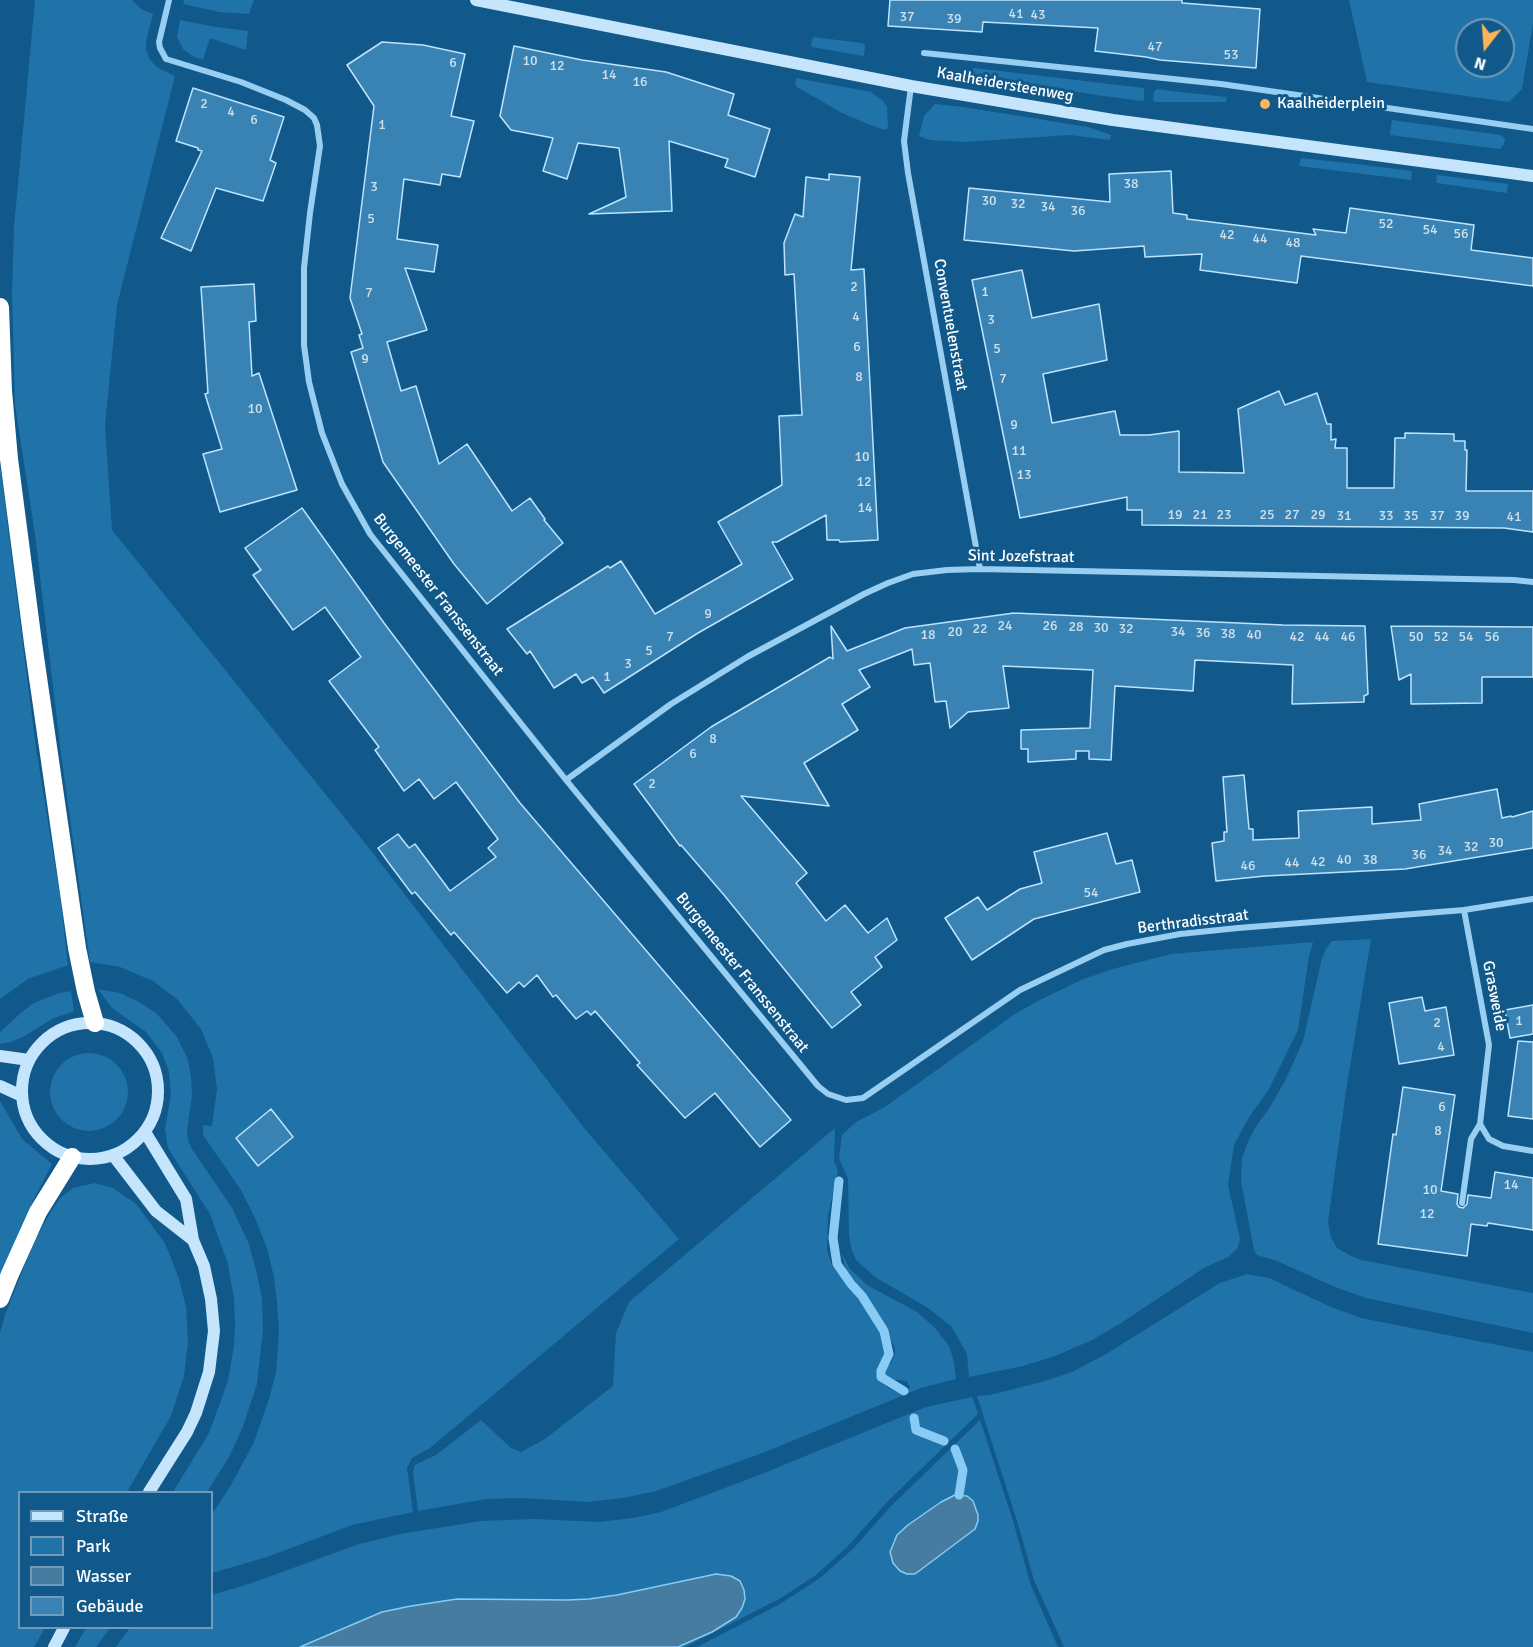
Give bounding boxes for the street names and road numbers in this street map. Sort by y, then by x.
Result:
street label: Kaalheidersteenweg [935,64,1075,106]
street label: Conventuelenstraat [929,257,971,393]
street label: Burgemeester Franssenstraat [369,510,507,680]
street label: Sint Jozefstraat [968,546,1074,568]
street label: Burgemeester Franssenstraat [671,889,813,1057]
street label: Berthradisstraat [1136,906,1250,938]
street label: Grasweide [1478,959,1510,1033]

